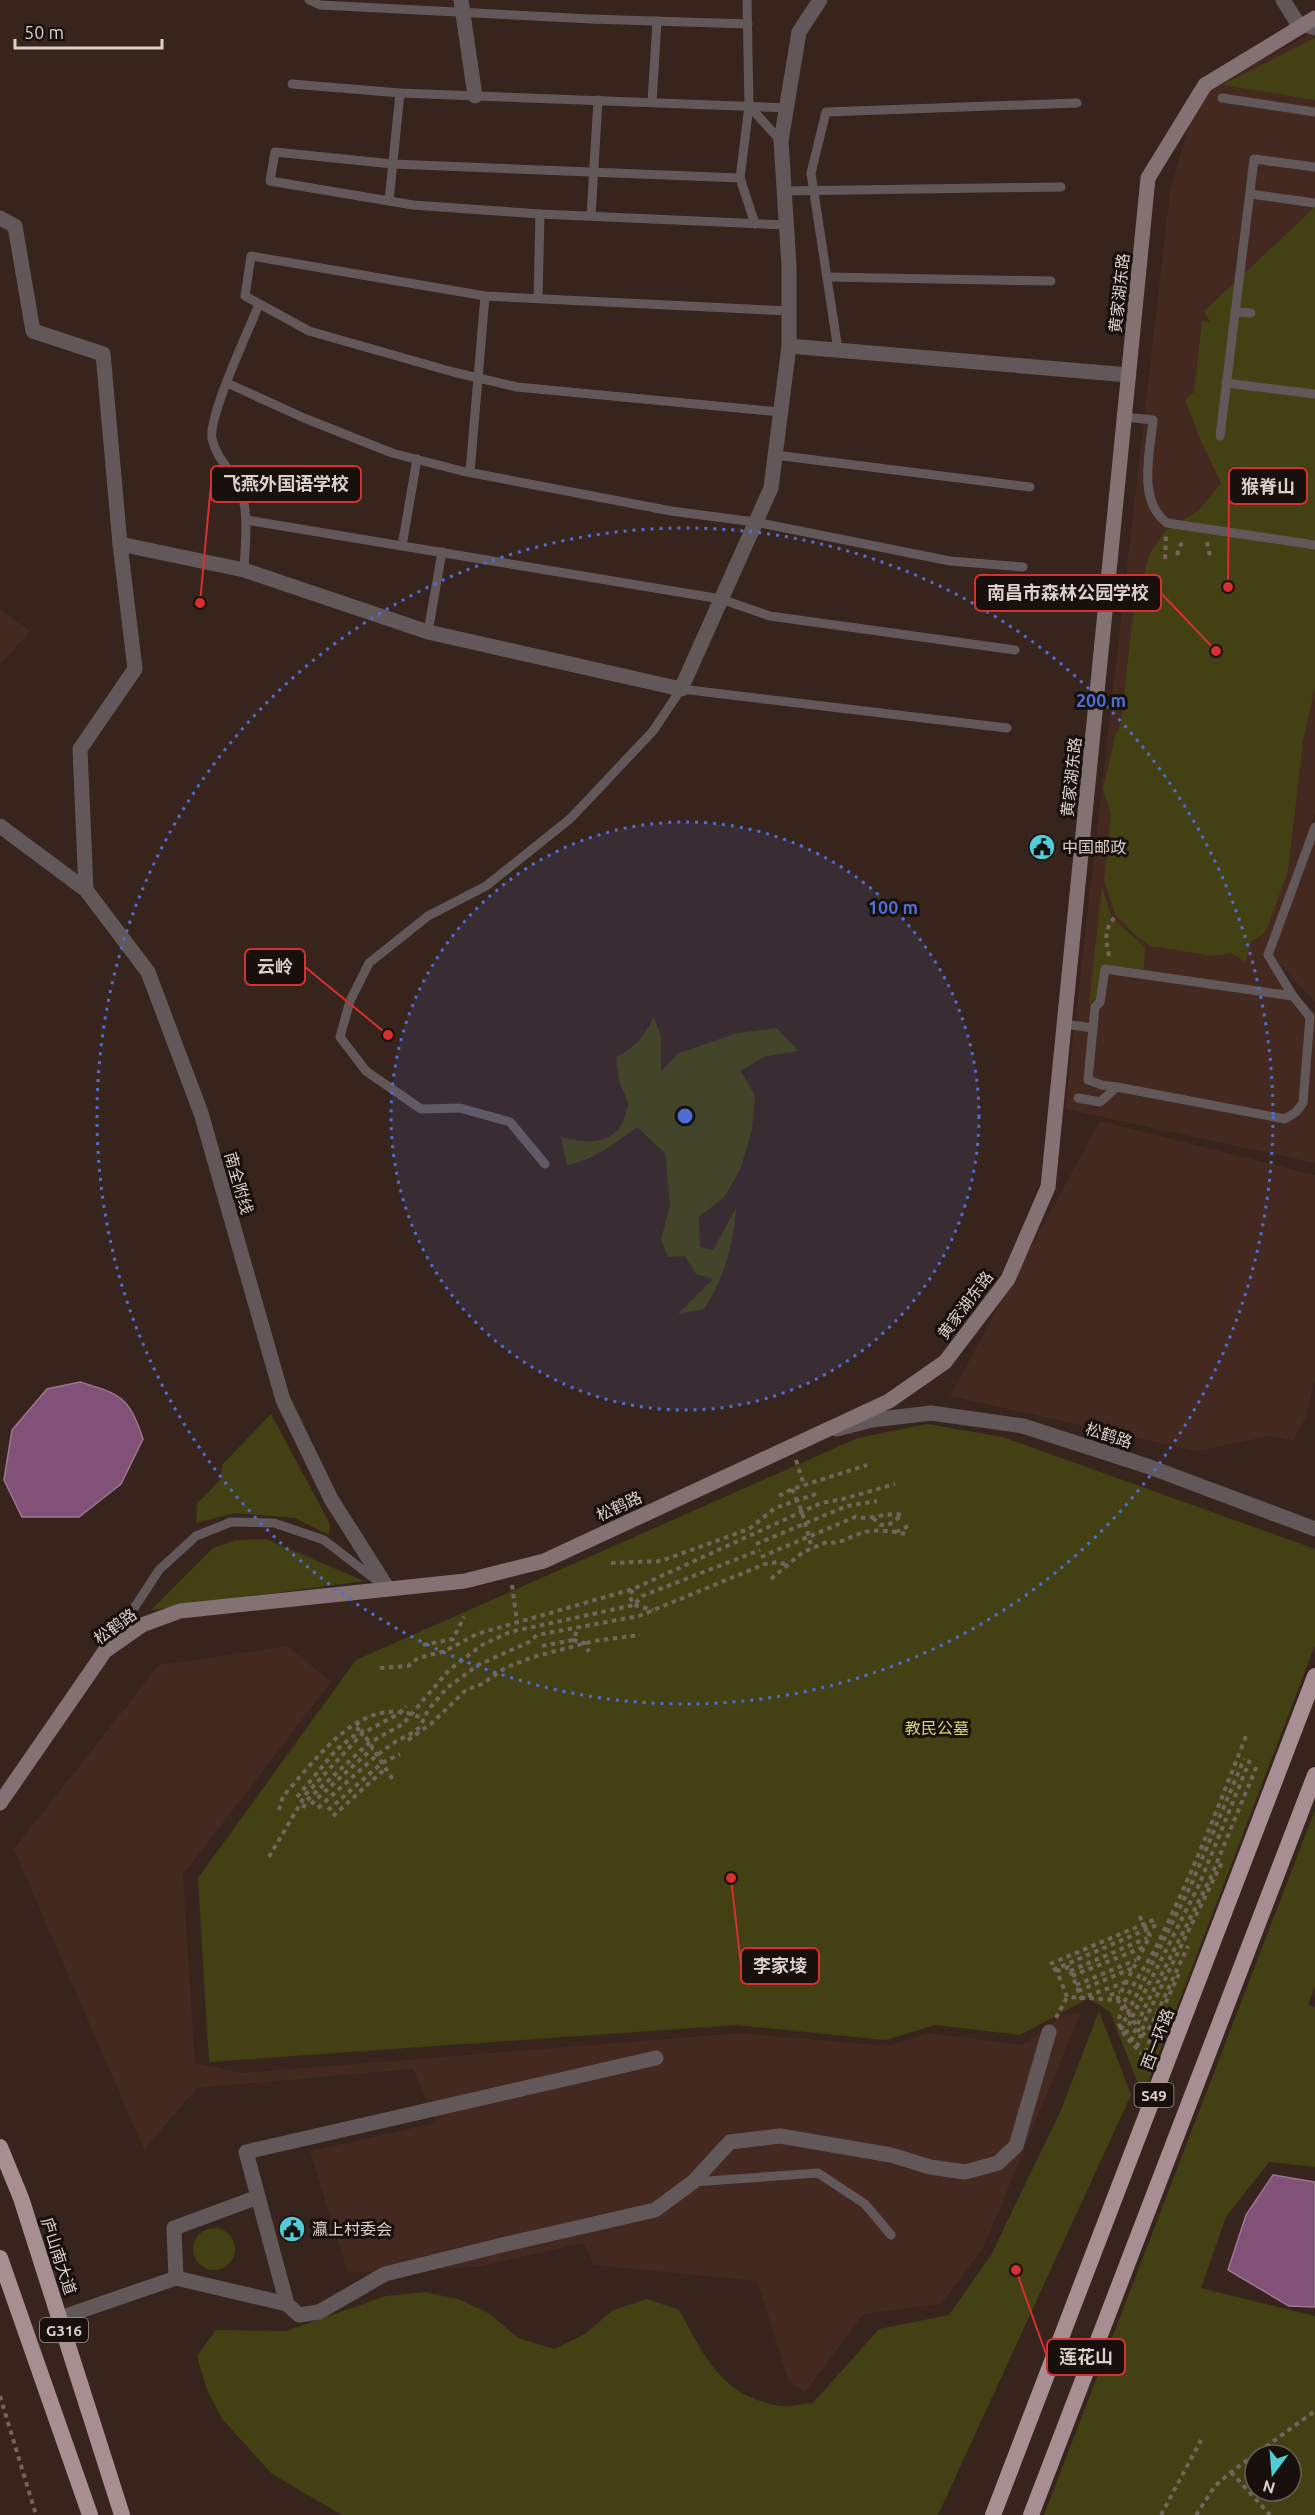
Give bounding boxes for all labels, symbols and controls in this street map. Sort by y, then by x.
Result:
scale bar [15,12,162,50]
text: 50 m [24,22,64,42]
street label: 黄家湖东路 [1106,252,1132,334]
callout: 飞燕外国语学校 [211,466,361,502]
callout: 猴脊山 [1229,468,1307,504]
text: 飞燕外国语学校 [223,473,349,493]
text: 猴脊山 [1241,476,1295,496]
callout: 南昌市森林公园学校 [975,575,1161,611]
text: 南昌市森林公园学校 [987,582,1149,602]
text: 200 m [1076,690,1126,710]
street label: 黄家湖东路 [1058,736,1084,818]
public building icon: 中国邮政 [1027,832,1057,862]
place label: 中国邮政 [1062,838,1126,856]
text: 100 m [868,897,918,917]
callout: 云岭 [245,949,305,985]
text: 云岭 [257,956,293,976]
centre of rings [675,1106,695,1126]
street label: 南全附线 [222,1150,256,1216]
street label: 黄家湖东路 [934,1268,996,1342]
street label: 松鹤路 [1083,1419,1135,1451]
street label: 松鹤路 [593,1488,645,1524]
street label: 松鹤路 [90,1605,140,1647]
park label: 教民公墓 [905,1719,969,1737]
callout: 李家堎 [741,1948,819,1984]
text: 李家堎 [753,1955,807,1975]
street label: 西一环路 [1137,2006,1177,2072]
road number: S49 [1134,2083,1174,2107]
public building icon: 瀛上村委会 [277,2214,307,2244]
street label: 庐山南大道 [38,2215,80,2297]
place label: 瀛上村委会 [312,2220,392,2238]
road number: G316 [40,2318,88,2342]
callout: 莲花山 [1047,2339,1125,2375]
text: 莲花山 [1059,2346,1113,2366]
north arrow [1243,2443,1303,2503]
text: N [1261,2477,1277,2498]

